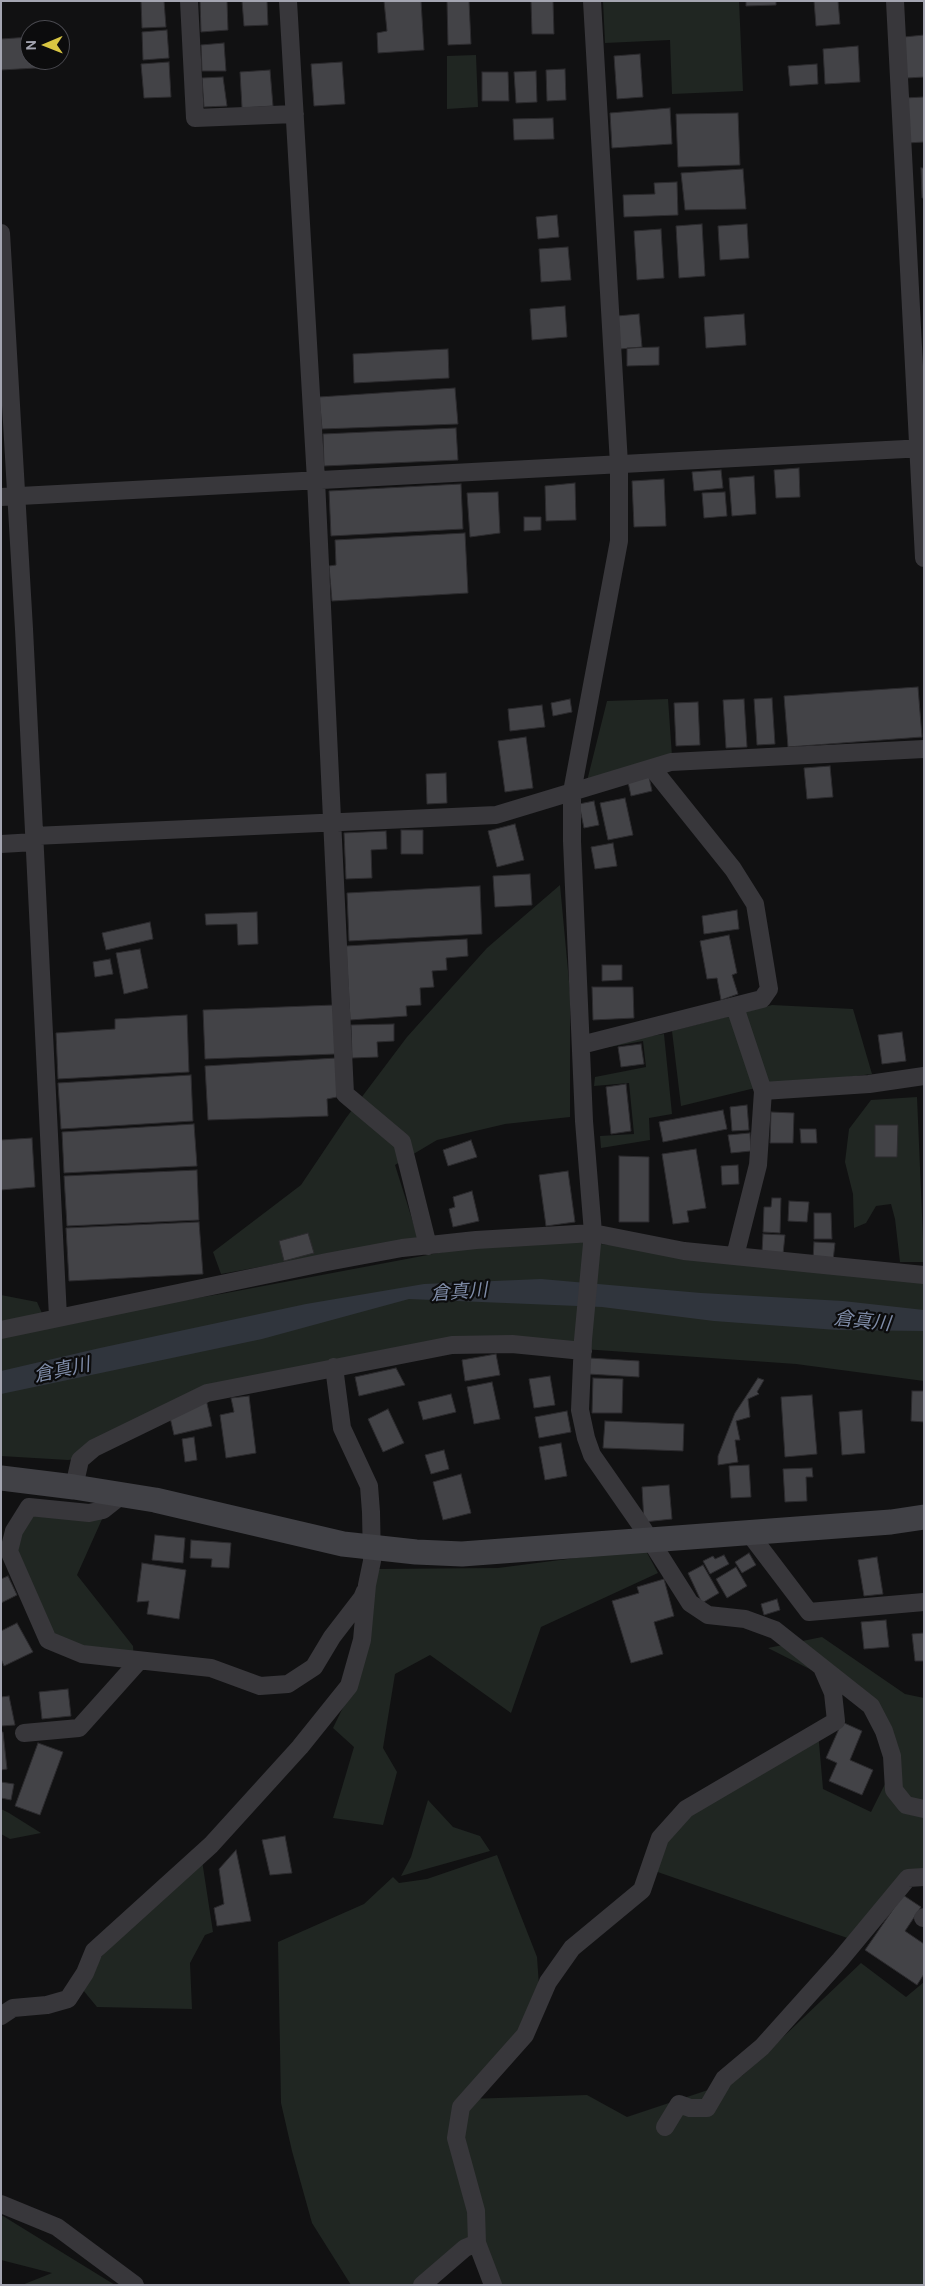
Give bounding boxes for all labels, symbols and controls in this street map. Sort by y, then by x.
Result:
north arrow [20,20,70,70]
text: N [22,40,40,51]
water label: 倉真川 [430,1280,488,1306]
water label: 倉真川 [832,1308,892,1336]
water label: 倉真川 [32,1354,92,1388]

